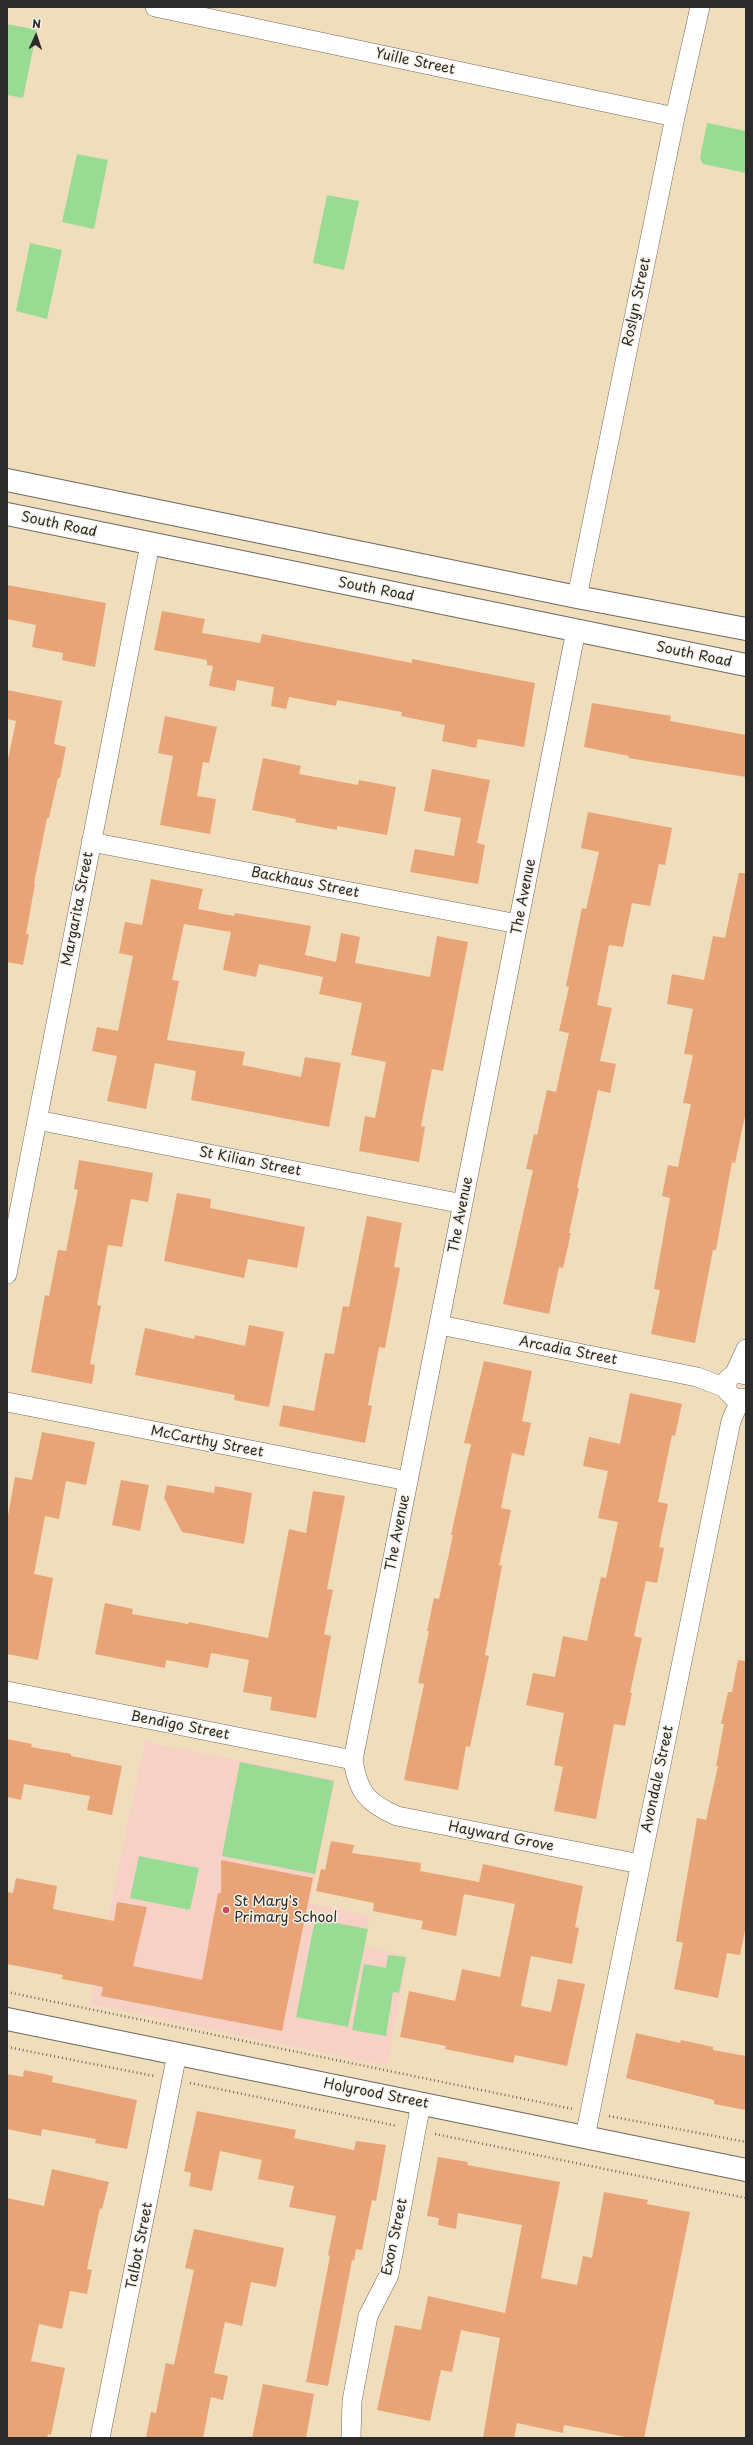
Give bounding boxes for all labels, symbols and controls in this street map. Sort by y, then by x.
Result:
text: N [32,15,41,32]
north arrow [16,16,56,56]
street label: Yuille Street [374,45,456,79]
street label: Roslyn Street [619,256,655,348]
street label: South Road [20,509,98,541]
street label: South Road [337,574,415,606]
street label: South Road [655,639,733,671]
street label: Margarita Street [59,851,97,967]
street label: The Avenue [508,857,540,937]
street label: Backhaus Street [250,864,360,902]
street label: St Kilian Street [198,1144,302,1180]
street label: The Avenue [445,1175,477,1255]
street label: Arcadia Street [518,1333,618,1369]
street label: McCarthy Street [149,1423,265,1461]
street label: The Avenue [382,1493,414,1573]
street label: Bendigo Street [129,1708,231,1744]
street label: Avondale Street [638,1724,678,1834]
street label: Hayward Grove [447,1819,555,1855]
place label: St Mary's Primary School [234,1894,337,1926]
marker: St Mary's Primary School [221,1905,231,1915]
street label: Holyrood Street [322,2076,430,2112]
street label: Exon Street [379,2197,411,2277]
street label: Talbot Street [123,2201,157,2291]

